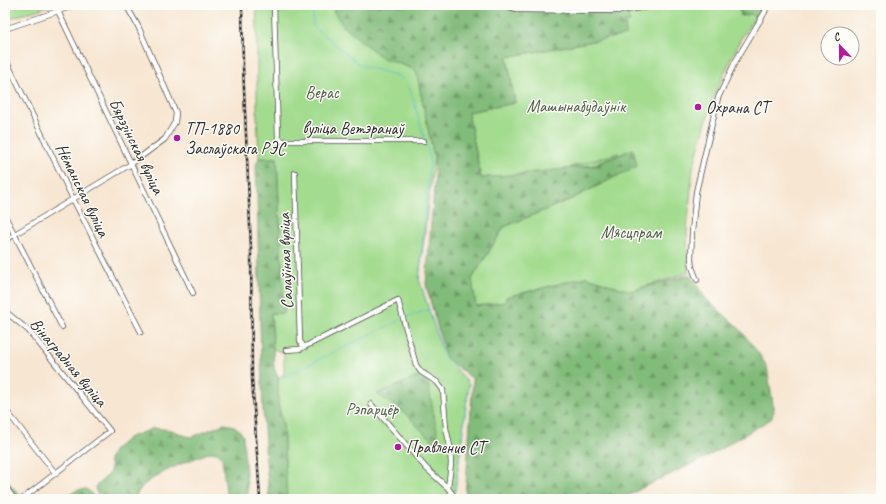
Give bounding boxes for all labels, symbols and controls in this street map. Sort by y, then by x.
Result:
north arrow [820,26,860,66]
text: С [831,29,843,44]
park label: Верас [305,82,340,103]
street label: Бярэзінская вуліца [103,95,169,199]
park label: Машынабудаўнік [527,96,627,117]
place label: Охрана СТ [706,97,773,118]
marker: Охрана СТ [693,102,703,112]
place label: ТП-1880 Заслаўскага РЭС [185,118,287,159]
street label: вуліца Ветэранаў [302,118,405,139]
marker: ТП-1880 Заслаўскага РЭС [172,133,182,143]
street label: Нёманская вуліца [51,140,115,242]
street label: Салаўіная вуліца [273,211,298,309]
park label: Мясцпрам [601,222,662,243]
street label: Вінаградная вуліца [25,314,113,412]
park label: Рэпарцёр [346,399,400,420]
place label: Правление СТ [406,437,489,458]
marker: Правление СТ [393,442,403,452]

